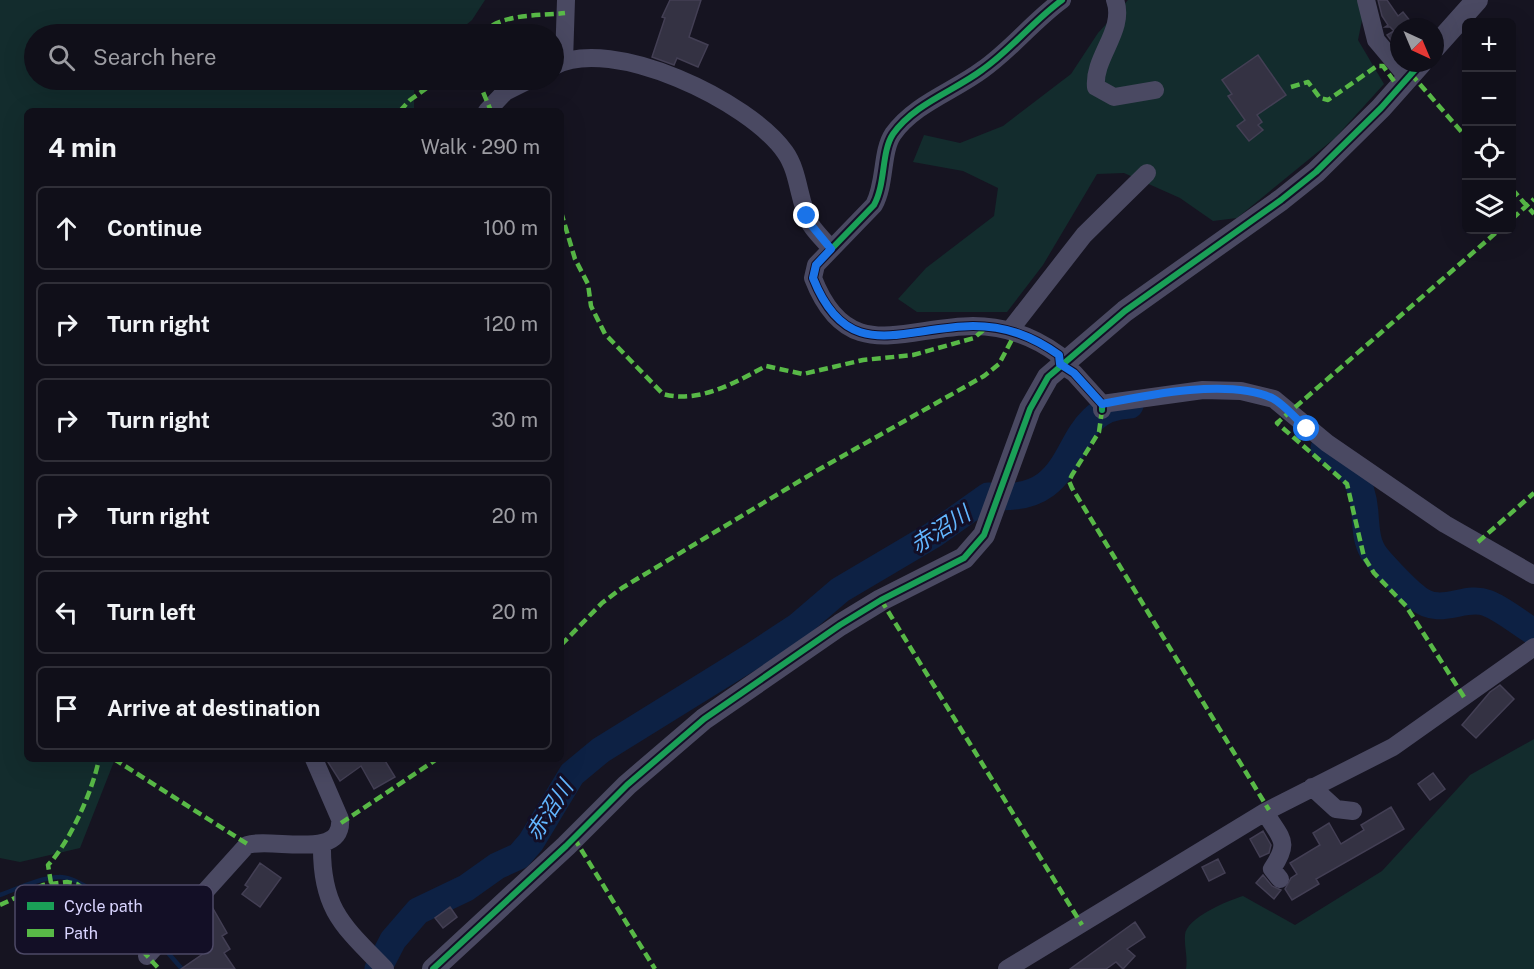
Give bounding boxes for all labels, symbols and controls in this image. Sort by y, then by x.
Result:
north arrow [1390,18,1444,72]
map controls [1462,18,1516,234]
button: + [1462,18,1516,72]
search box [24,24,564,90]
icon: search [45,41,78,74]
text: Search here [93,44,217,70]
button: − [1462,72,1516,126]
button: locate [1462,126,1516,180]
text: 4 min [48,132,117,163]
text: Walk · 290 m [421,135,540,159]
button: layers [1462,180,1516,234]
route end [793,202,819,228]
icon: ahead [50,212,83,245]
text: Continue [107,215,202,241]
text: 100 m [483,216,538,240]
icon: right [50,308,83,341]
text: Turn right [107,311,210,337]
text: 120 m [484,312,538,336]
icon: right [50,404,83,437]
text: Turn right [107,407,210,433]
text: 30 m [491,408,538,432]
route start [1293,415,1319,441]
water label: 赤沼川 [905,499,976,558]
icon: right [50,500,83,533]
text: Turn right [107,503,210,529]
text: 20 m [492,504,538,528]
icon: left [50,596,83,629]
text: Turn left [107,599,196,625]
text: 20 m [492,600,538,624]
icon: arrive [50,692,83,725]
text: Arrive at destination [107,695,320,721]
water label: 赤沼川 [520,774,579,845]
legend [15,885,213,954]
text: Cycle path [64,897,143,916]
text: Path [64,924,98,943]

